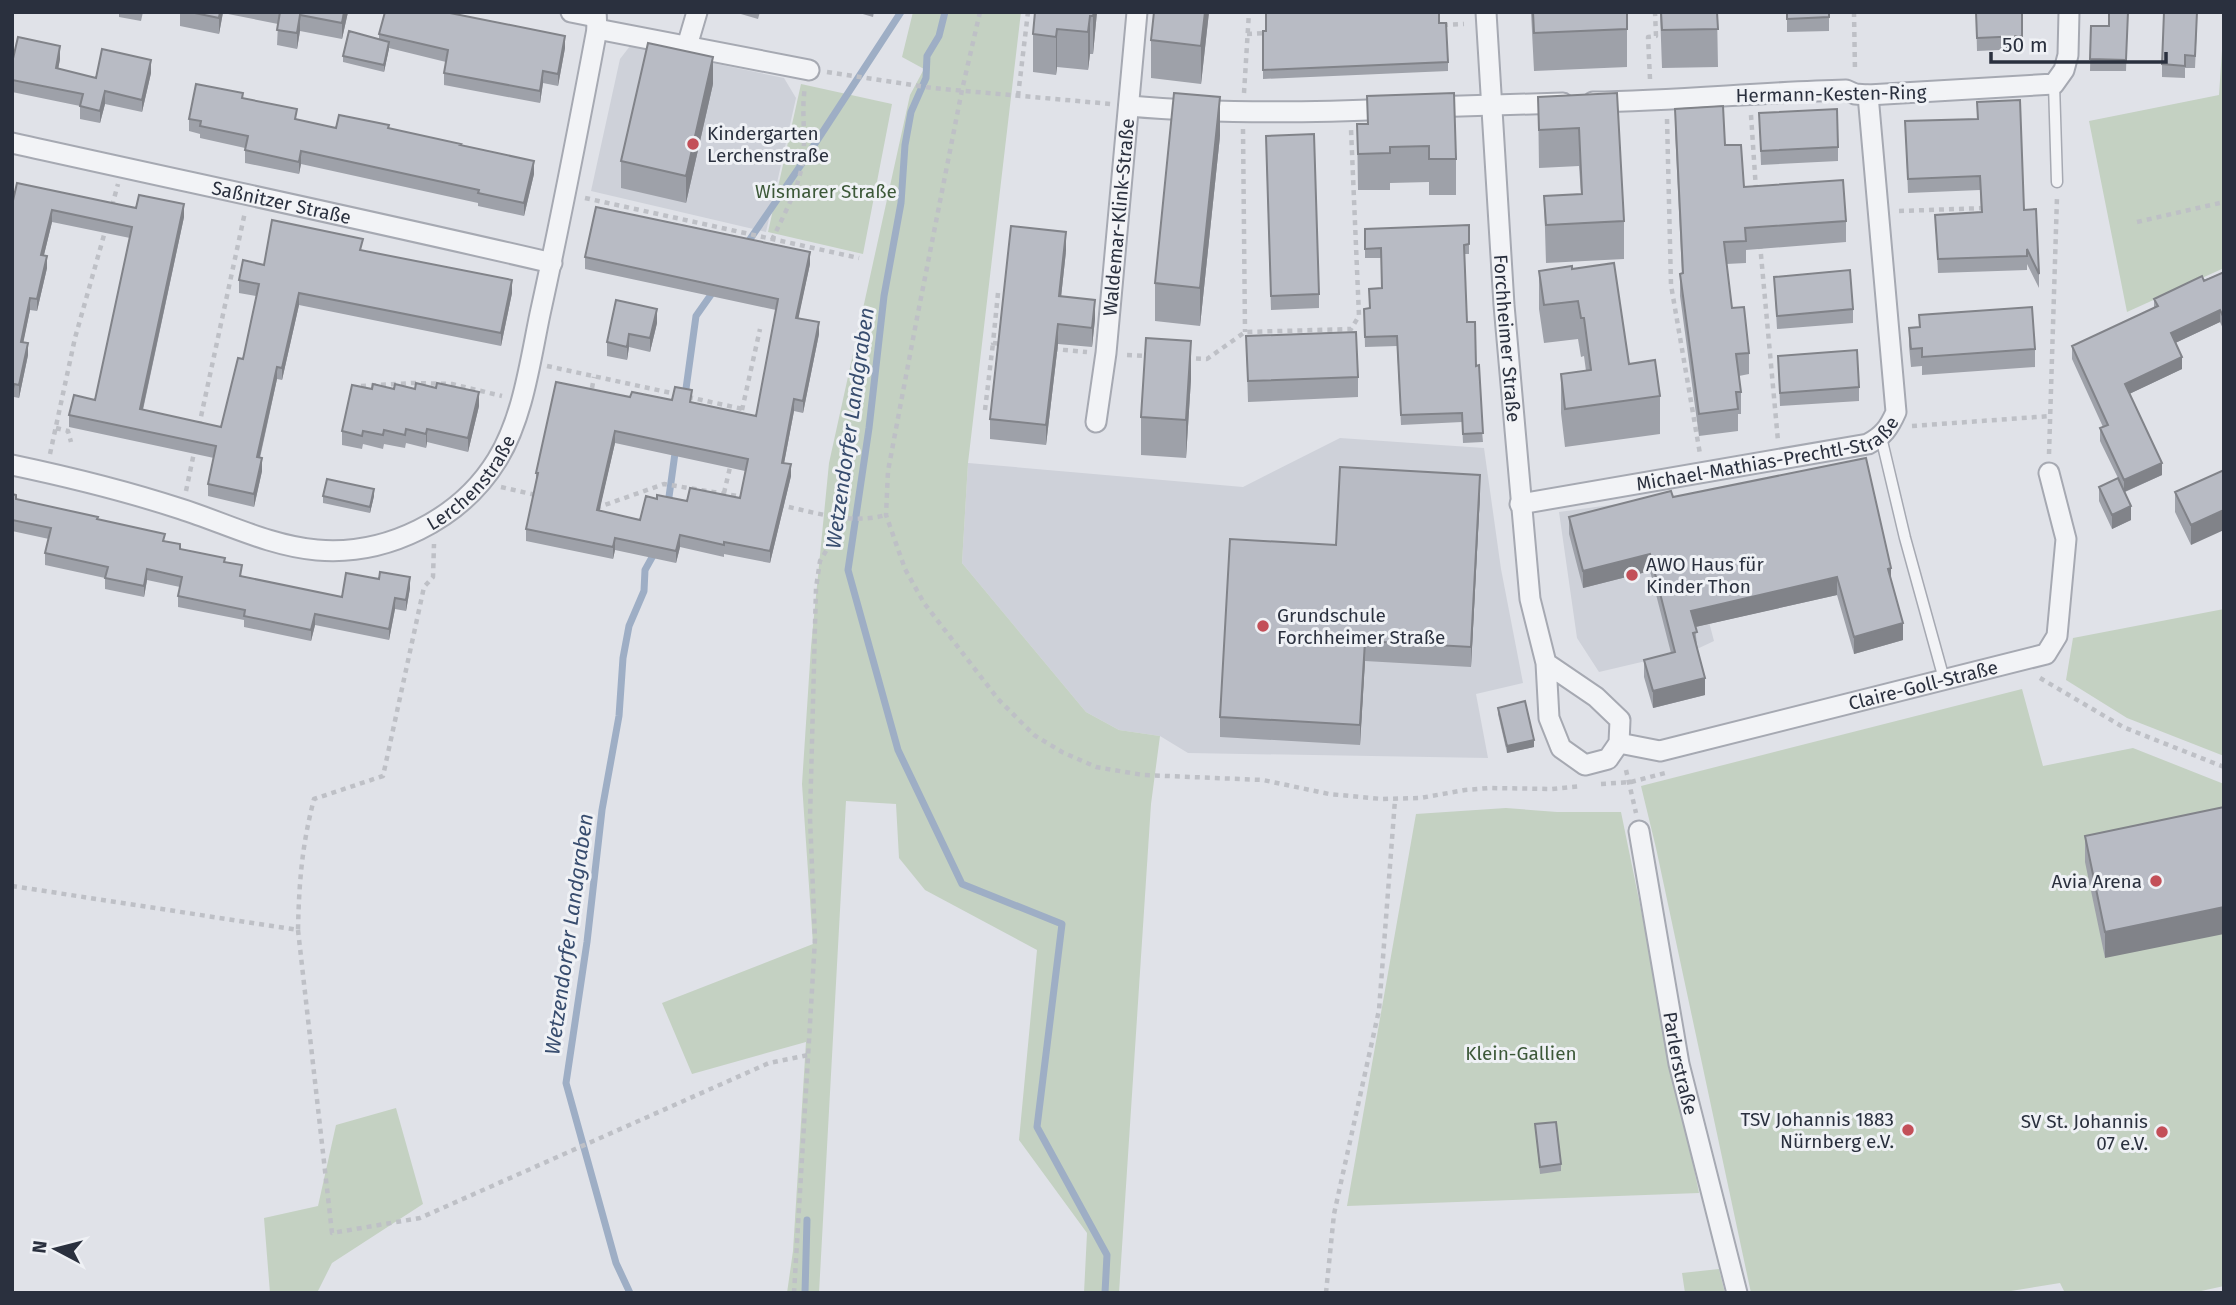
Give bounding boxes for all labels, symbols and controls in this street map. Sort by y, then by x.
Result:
scale bar [1991,21,2166,65]
text: 50 m [2002,32,2048,58]
street label: Hermann-Kesten-Ring [1735,81,1927,107]
street label: Waldemar-Klink-Straße [1098,117,1139,317]
place label: Kindergarten Lerchenstraße [707,122,829,167]
marker: Kindergarten Lerchenstraße [685,136,701,152]
street label: Saßnitzer Straße [210,176,353,229]
park label: Wismarer Straße [755,180,897,203]
street label: Forchheimer Straße [1489,254,1526,423]
water label: Wetzendorfer Landgraben [820,306,880,550]
street label: Michael-Mathias-Prechtl-Straße [1634,412,1903,495]
street label: Lerchenstraße [422,431,520,535]
place label: AWO Haus für Kinder Thon [1646,553,1764,598]
marker: AWO Haus für Kinder Thon [1624,567,1640,583]
place label: Grundschule Forchheimer Straße [1277,604,1445,649]
marker: Grundschule Forchheimer Straße [1255,618,1271,634]
street label: Claire-Goll-Straße [1846,655,2000,715]
water label: Wetzendorfer Landgraben [539,812,599,1056]
place label: Avia Arena [2052,870,2142,893]
marker: Avia Arena [2148,873,2164,889]
street label: Parlerstraße [1659,1010,1703,1117]
park label: Klein-Gallien [1465,1042,1577,1065]
place label: TSV Johannis 1883 Nürnberg e.V. [1740,1108,1894,1153]
place label: SV St. Johannis 07 e.V. [2021,1110,2148,1155]
marker: TSV Johannis 1883 Nürnberg e.V. [1900,1122,1916,1138]
marker: SV St. Johannis 07 e.V. [2154,1124,2170,1140]
north arrow [21,1214,91,1284]
text: N [27,1239,52,1255]

